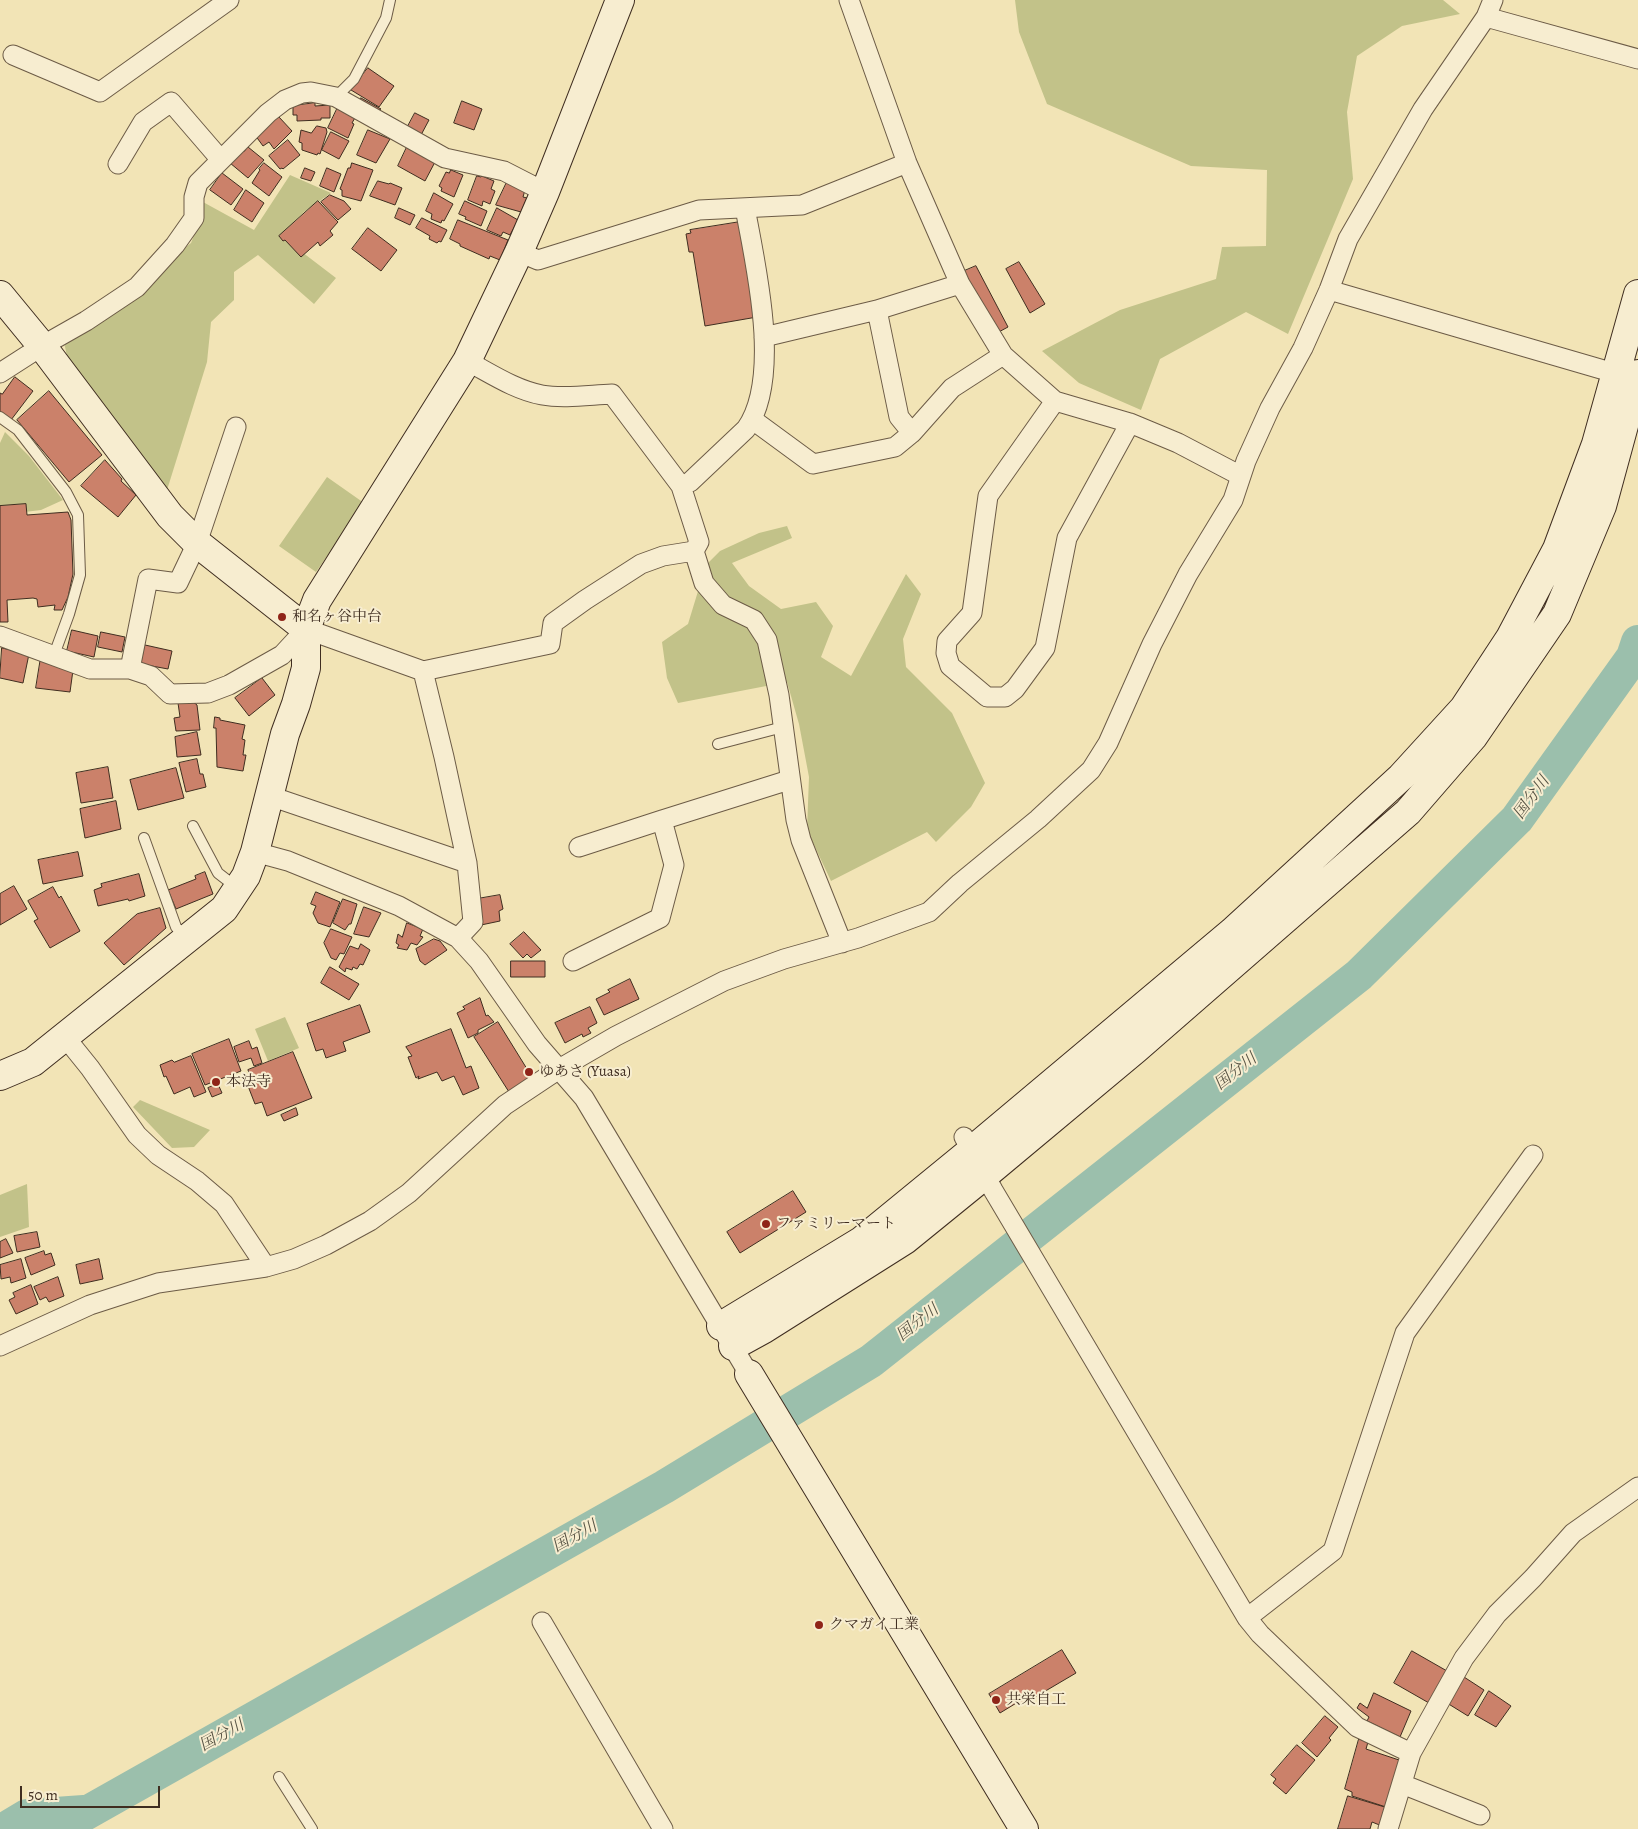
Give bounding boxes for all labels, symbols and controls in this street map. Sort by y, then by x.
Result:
place label: 和名ヶ谷中台 [292,608,382,626]
marker: 和名ヶ谷中台 [276,611,288,623]
water label: 国分川 [1510,773,1554,823]
water label: 国分川 [1211,1050,1261,1094]
place label: ゆあさ (Yuasa) [539,1063,631,1081]
marker: ゆあさ (Yuasa) [523,1066,535,1078]
place label: 本法寺 [226,1073,271,1091]
marker: 本法寺 [210,1076,222,1088]
place label: ファミリーマート [776,1215,896,1233]
marker: ファミリーマート [760,1218,772,1230]
water label: 国分川 [893,1301,943,1345]
water label: 国分川 [549,1517,601,1557]
place label: クマガイ工業 [829,1616,919,1634]
marker: クマガイ工業 [813,1619,825,1631]
place label: 共栄自工 [1006,1691,1066,1709]
marker: 共栄自工 [990,1694,1002,1706]
water label: 国分川 [196,1716,248,1756]
scale bar [22,1776,162,1808]
text: 50 m [28,1785,58,1805]

